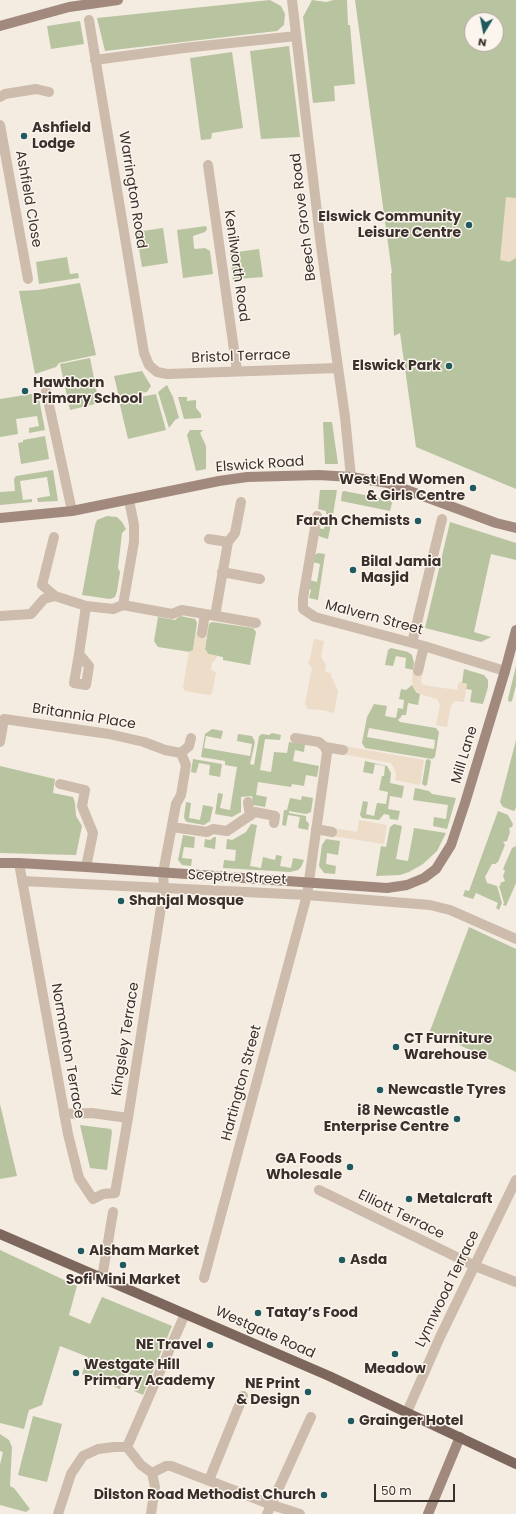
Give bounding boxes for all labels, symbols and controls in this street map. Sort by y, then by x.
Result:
north arrow [464,12,504,52]
text: N [477,34,488,51]
place label: Ashfield Lodge [32,120,91,152]
street label: Warrington Road [114,130,150,250]
marker: Ashfield Lodge [19,131,29,141]
street label: Ashfield Close [11,149,45,249]
street label: Beech Grove Road [288,152,320,282]
street label: Kenilworth Road [220,209,252,323]
place label: Elswick Community Leisure Centre [318,209,461,242]
marker: Elswick Community Leisure Centre [464,220,474,230]
street label: Bristol Terrace [191,347,291,367]
place label: Elswick Park [352,358,441,374]
marker: Elswick Park [444,361,454,371]
place label: Hawthorn Primary School [33,375,142,408]
marker: Hawthorn Primary School [20,386,30,396]
street label: Elswick Road [215,454,305,476]
place label: West End Women & Girls Centre [339,472,465,504]
marker: West End Women & Girls Centre [468,483,478,493]
place label: Farah Chemists [296,513,410,529]
marker: Farah Chemists [413,516,423,526]
place label: Bilal Jamia Masjid [361,554,441,586]
marker: Bilal Jamia Masjid [348,565,358,575]
street label: Malvern Street [323,597,425,639]
street label: Britannia Place [31,701,137,733]
street label: Mill Lane [448,724,482,786]
street label: Sceptre Street [187,867,287,889]
place label: Shahjal Mosque [129,893,244,909]
marker: Shahjal Mosque [116,896,126,906]
street label: Kingsley Terrace [109,981,143,1097]
street label: Normanton Terrace [47,982,87,1120]
street label: Hartington Street [218,1023,266,1143]
place label: CT Furniture Warehouse [404,1031,492,1064]
marker: CT Furniture Warehouse [391,1042,401,1052]
place label: Newcastle Tyres [388,1082,506,1098]
marker: Newcastle Tyres [375,1085,385,1095]
place label: i8 Newcastle Enterprise Centre [324,1103,449,1136]
marker: i8 Newcastle Enterprise Centre [452,1114,462,1124]
place label: GA Foods Wholesale [266,1151,342,1184]
marker: GA Foods Wholesale [345,1162,355,1172]
street label: Elliott Terrace [355,1187,447,1243]
place label: Metalcraft [417,1191,492,1207]
marker: Metalcraft [404,1194,414,1204]
street label: Lynnwood Terrace [412,1228,484,1350]
place label: Alsham Market [89,1243,199,1259]
marker: Alsham Market [76,1246,86,1256]
place label: Asda [350,1252,387,1268]
marker: Asda [337,1255,347,1265]
marker: Sofi Mini Market [118,1260,128,1270]
place label: Sofi Mini Market [66,1272,180,1288]
street label: Westgate Road [212,1303,318,1363]
place label: Tatay’s Food [266,1305,358,1321]
marker: Tatay’s Food [253,1308,263,1318]
place label: NE Travel [136,1337,202,1353]
marker: NE Travel [205,1340,215,1350]
marker: Meadow [390,1349,400,1359]
place label: Westgate Hill Primary Academy [84,1357,215,1390]
place label: Meadow [364,1361,426,1377]
marker: Westgate Hill Primary Academy [71,1368,81,1378]
place label: NE Print & Design [236,1376,300,1408]
marker: NE Print & Design [303,1387,313,1397]
place label: Grainger Hotel [359,1413,463,1429]
marker: Grainger Hotel [346,1416,356,1426]
scale bar [376,1476,457,1502]
text: 50 m [381,1482,412,1499]
place label: Dilston Road Methodist Church [94,1487,316,1503]
marker: Dilston Road Methodist Church [319,1490,329,1500]

